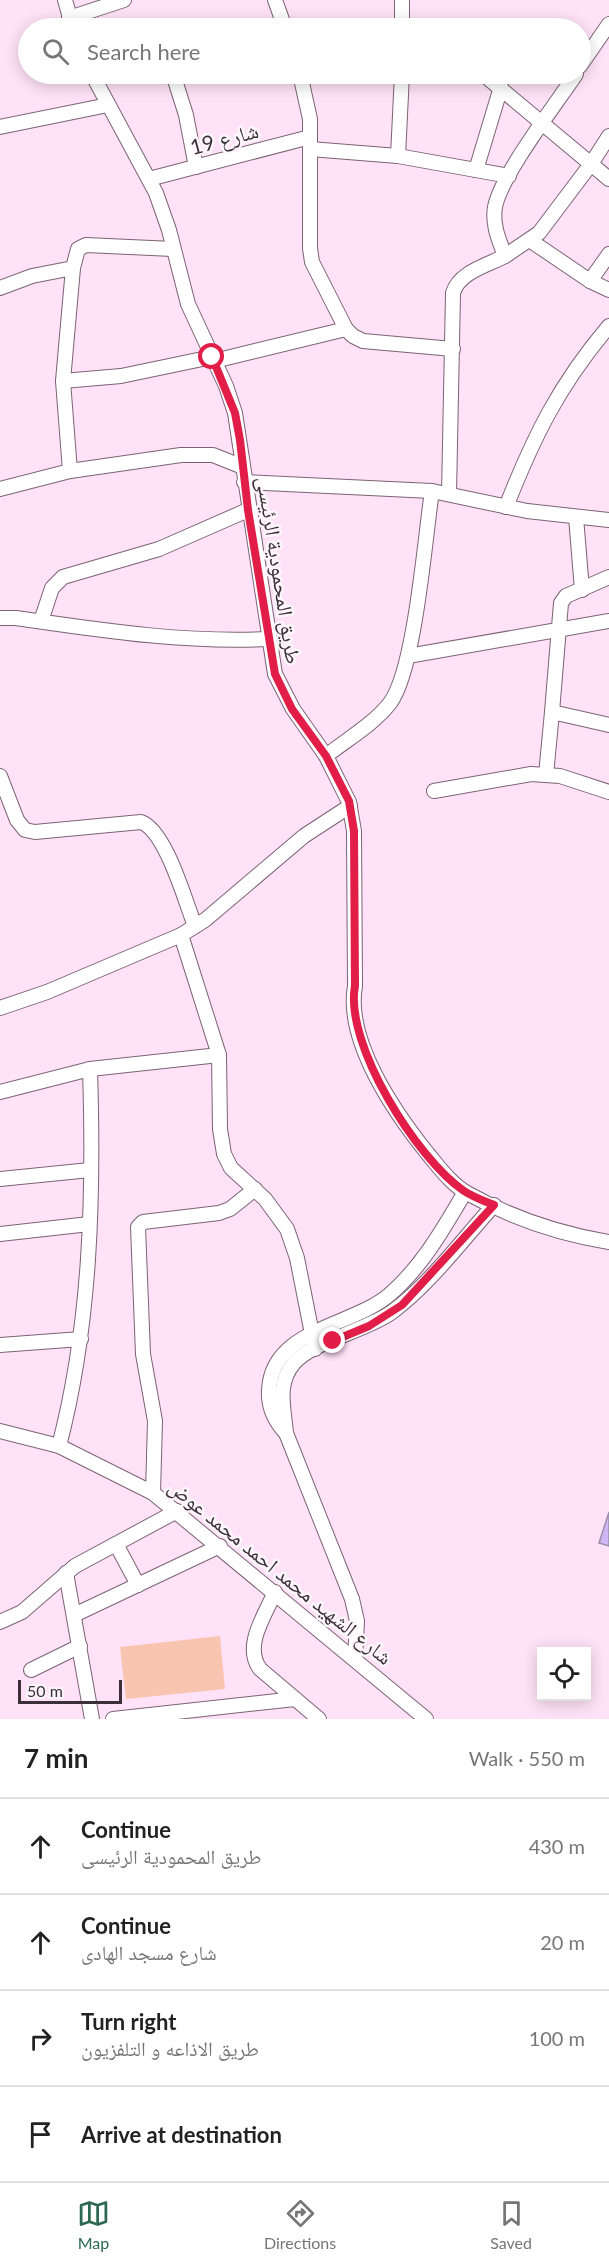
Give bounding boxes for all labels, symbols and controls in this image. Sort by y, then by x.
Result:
search box [18,18,591,84]
icon: search [39,35,72,68]
text: Search here [87,38,200,65]
street label: شارع 19 [187,117,261,161]
route start [198,343,224,369]
street label: طريق المحمودية الرئيسى [251,475,307,666]
route end [319,1327,345,1353]
street label: شارع الشهيد محمد احمد محمد عوض [163,1473,398,1671]
map controls [537,1647,591,1701]
button: locate [537,1647,591,1701]
scale bar [18,1677,122,1704]
text: 50 m [27,1681,63,1700]
text: 7 min [24,1742,88,1774]
text: Walk · 550 m [469,1746,585,1770]
text: Continue [81,1816,171,1843]
icon: ahead [24,1830,57,1863]
text: 430 m [529,1834,585,1858]
text: طريق المحمودية الرئيسى [81,1844,261,1868]
text: Continue [81,1912,171,1939]
icon: ahead [24,1926,57,1959]
text: 20 m [540,1930,585,1954]
text: شارع مسجد الهادى [81,1940,217,1964]
text: Turn right [81,2008,176,2035]
icon: right [24,2022,57,2055]
text: 100 m [529,2026,585,2050]
text: طريق الاذاعه و التلفزيون [81,2036,259,2060]
icon: arrive [24,2118,57,2151]
text: Arrive at destination [81,2121,282,2148]
tab: Map [77,2197,110,2252]
tab: Directions [264,2197,336,2252]
tab: Saved [490,2197,532,2252]

